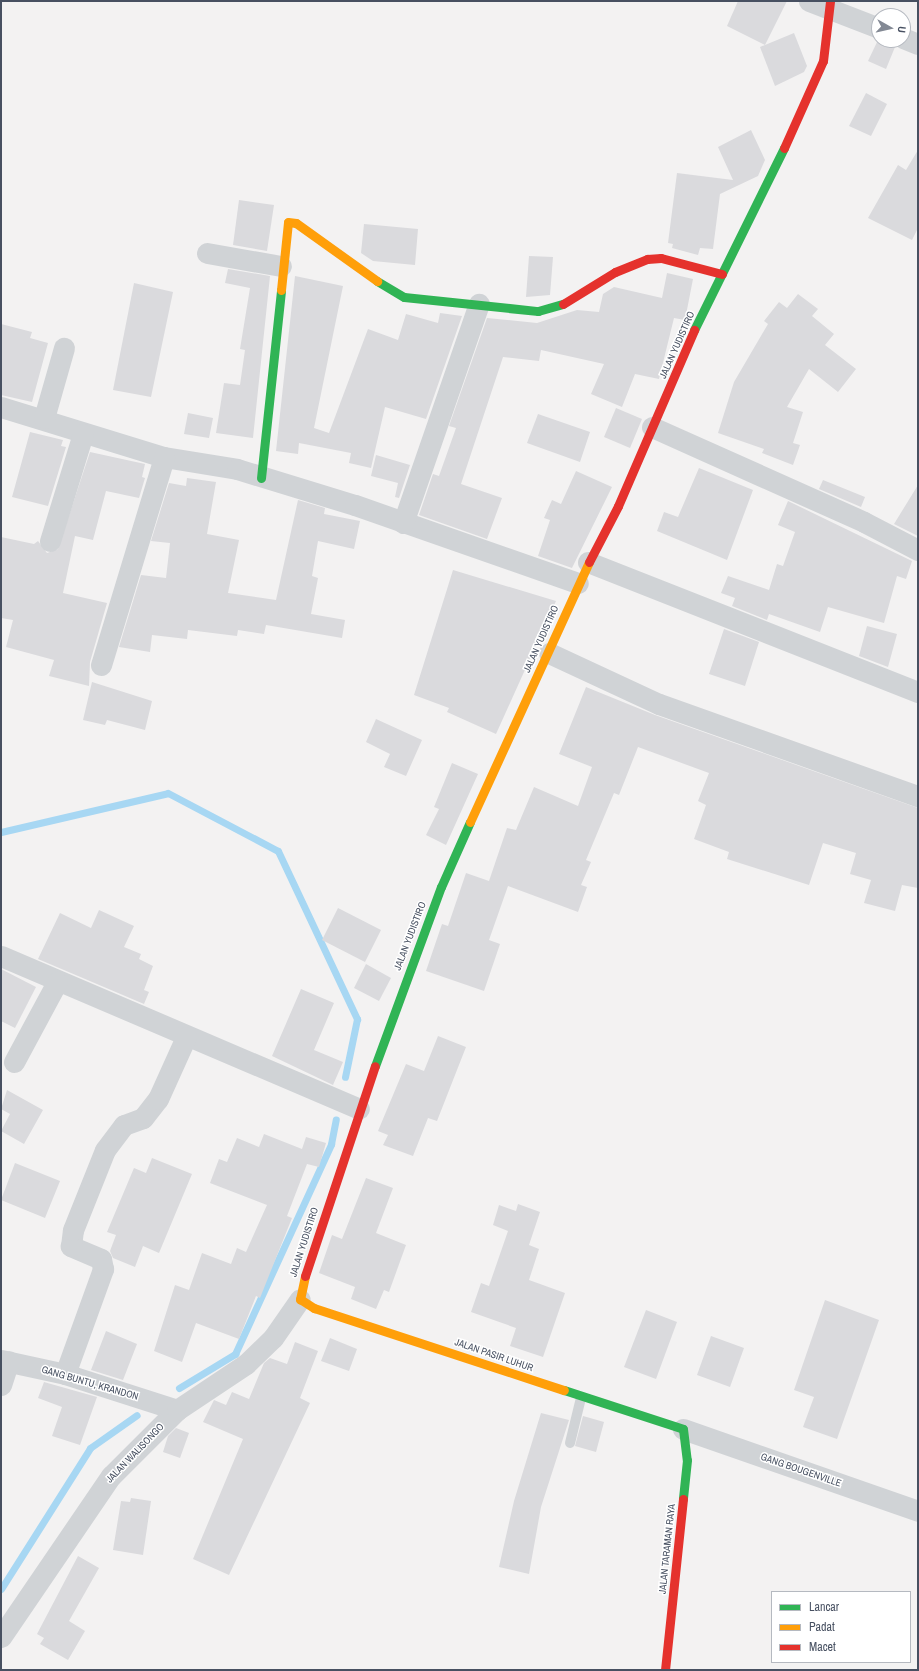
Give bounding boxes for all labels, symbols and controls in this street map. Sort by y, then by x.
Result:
north arrow [871,8,911,48]
text: U [895,25,909,34]
street label: JALAN YUDISTIRO [657,309,697,381]
street label: JALAN YUDISTIRO [521,603,561,675]
street label: JALAN YUDISTIRO [391,900,429,972]
street label: JALAN YUDISTIRO [287,1206,321,1278]
street label: JALAN PASIR LUHUR [453,1336,535,1374]
street label: GANG BUNTU, KRANDON [40,1363,140,1403]
street label: JALAN WALISONGO [104,1421,166,1485]
street label: GANG BOUGENVILLE [759,1451,843,1489]
street label: JALAN TARAMAN RAYA [656,1503,678,1595]
legend [771,1591,911,1663]
text: Lancar [809,1599,839,1615]
text: Padat [809,1619,835,1635]
text: Macet [809,1639,836,1655]

